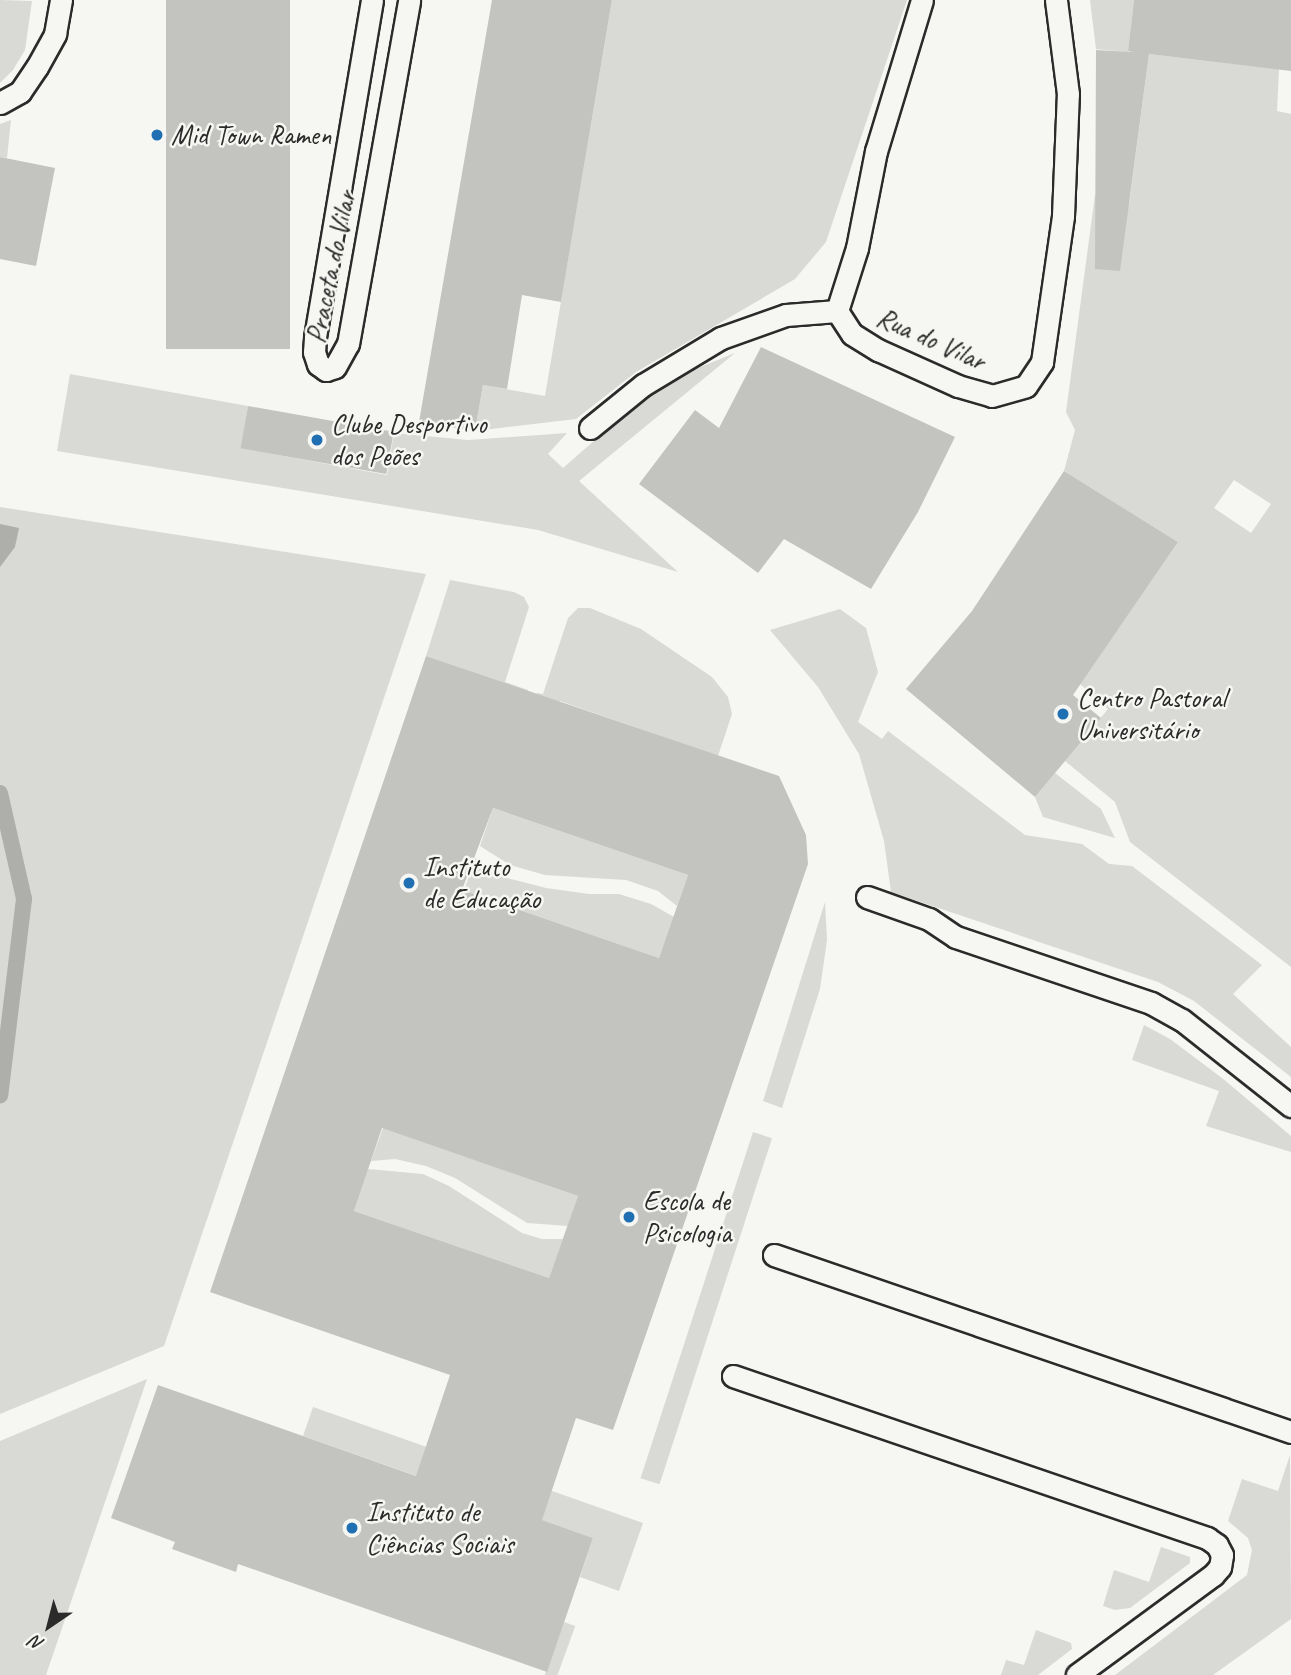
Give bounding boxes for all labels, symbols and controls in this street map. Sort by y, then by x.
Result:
place label: Mid Town Ramen [171,118,333,152]
marker: Mid Town Ramen [149,127,165,143]
street label: Praceta do Vilar [299,188,363,346]
street label: Rua do Vilar [872,300,990,378]
place label: Clube Desportivo dos Peões [331,407,487,473]
marker: Clube Desportivo dos Peões [309,432,325,448]
place label: Centro Pastoral Universitário [1077,681,1227,747]
marker: Centro Pastoral Universitário [1055,706,1071,722]
place label: Instituto de Educação [423,850,539,916]
marker: Instituto de Educação [401,875,417,891]
place label: Escola de Psicologia [643,1184,731,1250]
marker: Escola de Psicologia [621,1209,637,1225]
place label: Instituto de Ciências Sociais [366,1495,513,1561]
marker: Instituto de Ciências Sociais [344,1520,360,1536]
north arrow [14,1591,84,1661]
text: N [25,1630,49,1656]

